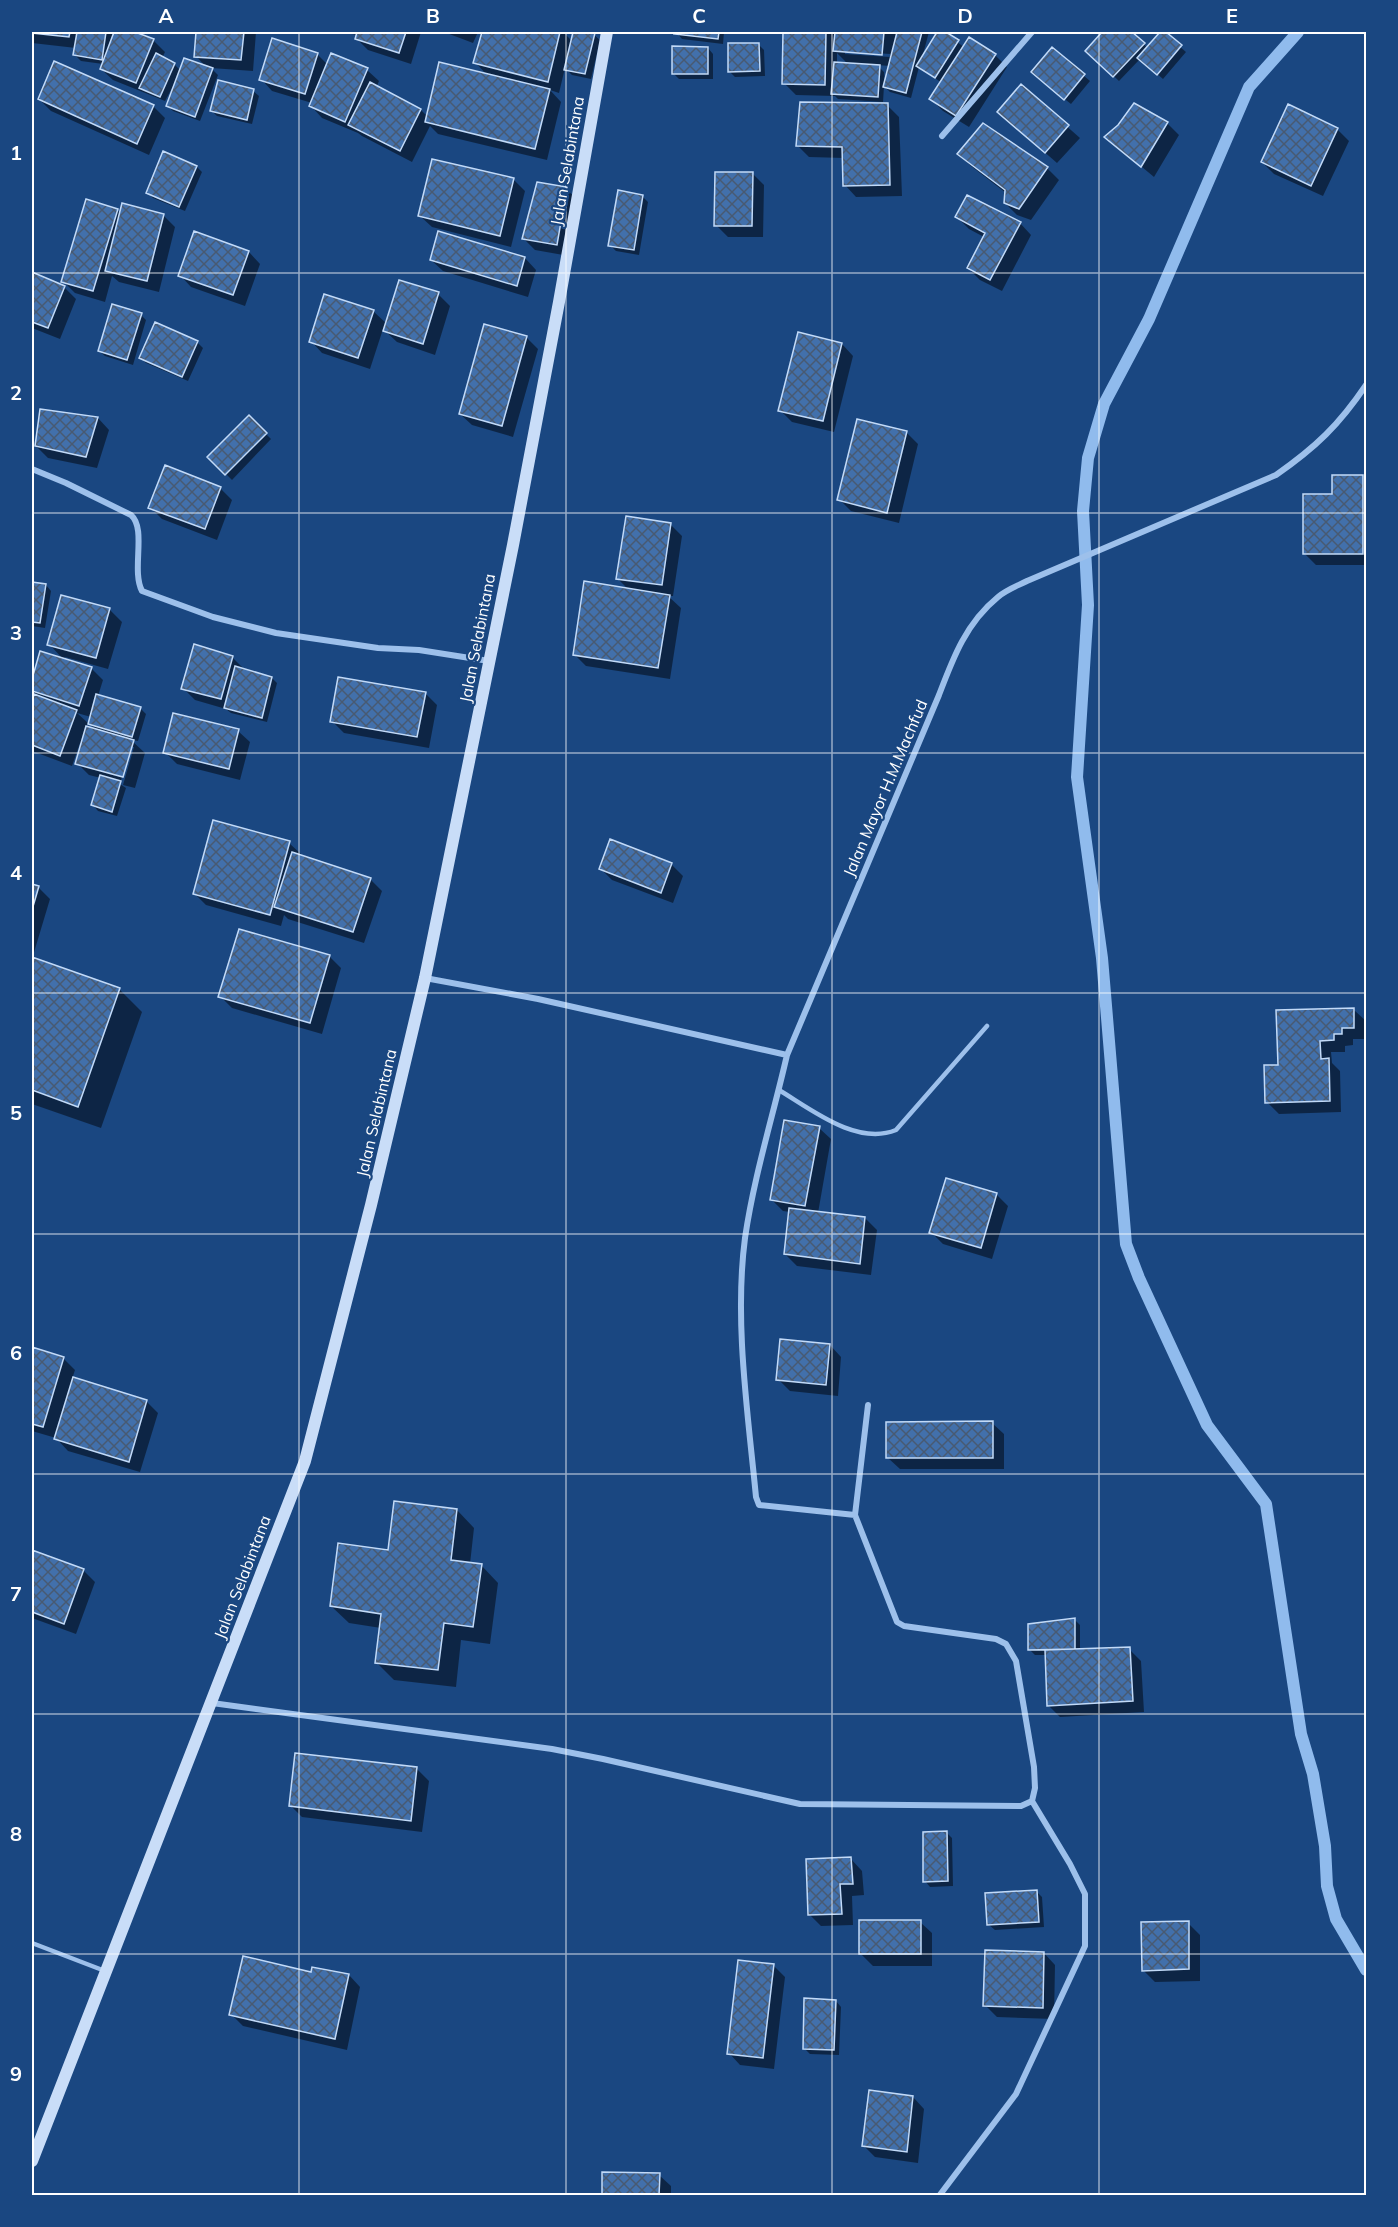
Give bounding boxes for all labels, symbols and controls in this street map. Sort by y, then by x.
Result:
text: A [159,3,174,28]
text: B [426,3,440,28]
text: C [692,3,706,28]
text: D [957,3,973,28]
text: E [1226,3,1238,28]
street label: Jalan Selabintana [546,95,588,227]
text: 1 [10,140,22,165]
text: 2 [10,380,22,405]
street label: Jalan Selabintana [455,572,499,704]
text: 3 [10,620,22,645]
street label: Jalan Mayor H.M.Machfud [839,696,931,880]
text: 4 [10,860,22,885]
street label: Jalan Selabintana [352,1047,400,1179]
text: 5 [10,1100,22,1125]
text: 6 [10,1340,22,1365]
street label: Jalan Selabintana [209,1512,275,1642]
text: 7 [10,1581,22,1606]
text: 8 [10,1821,22,1846]
text: 9 [10,2061,22,2086]

